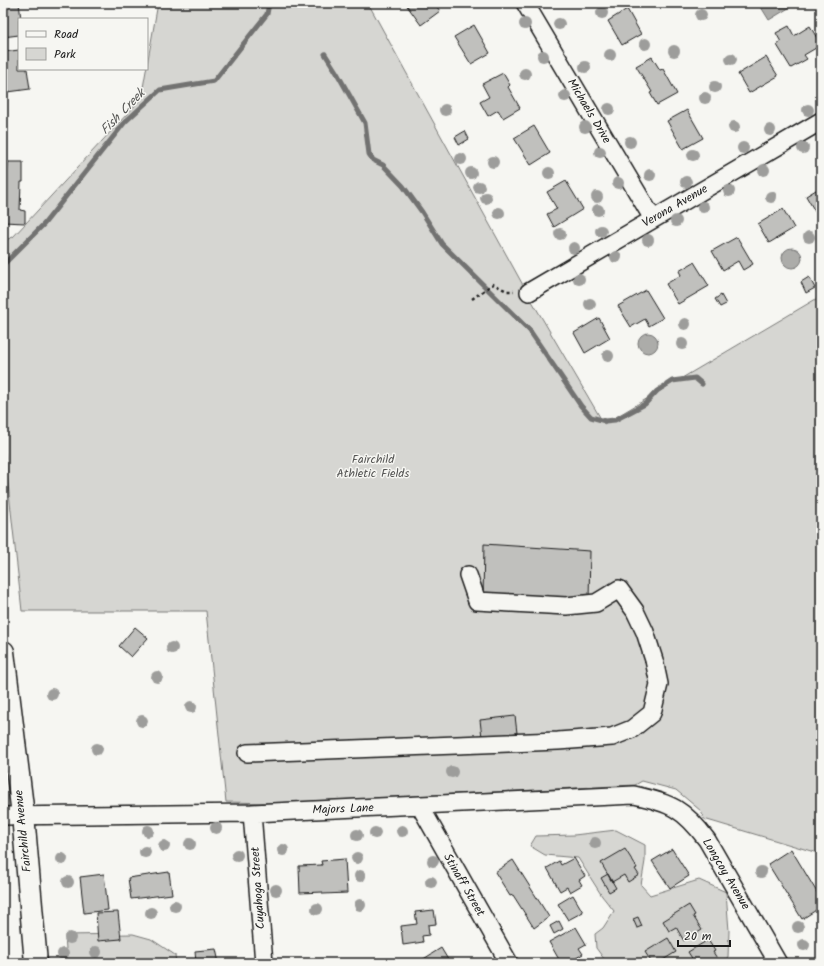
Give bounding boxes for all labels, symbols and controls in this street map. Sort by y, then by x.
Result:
legend [18,18,148,70]
text: Road [54,25,79,44]
text: Park [54,45,76,64]
street label: Michaels Drive [562,75,616,148]
water label: Fish Creek [95,83,152,140]
street label: Verona Avenue [638,179,712,233]
park label: Fairchild Athletic Fields [337,450,409,483]
street label: Fairchild Avenue [9,788,37,873]
street label: Majors Lane [312,798,375,820]
street label: Longcoy Avenue [697,835,755,914]
street label: Cuyahoga Street [246,846,270,930]
street label: Stinaff Street [438,850,490,920]
scale bar [678,922,730,948]
text: 20 m [684,927,712,946]

